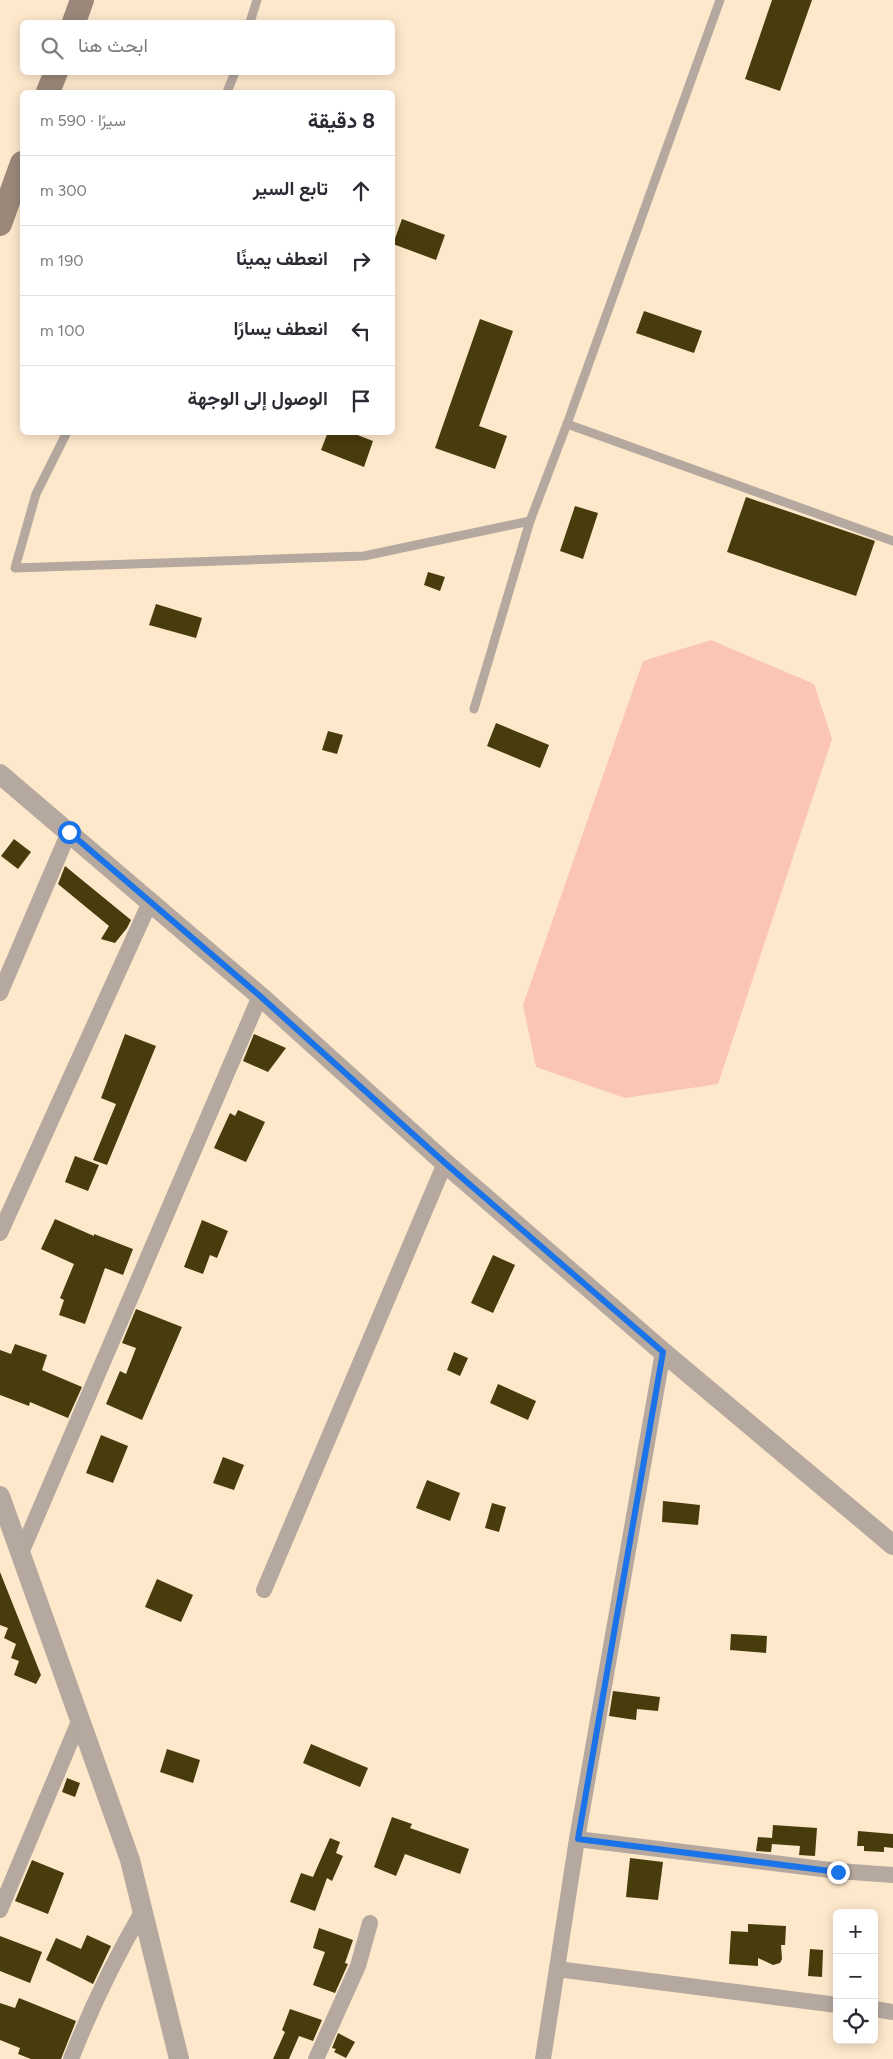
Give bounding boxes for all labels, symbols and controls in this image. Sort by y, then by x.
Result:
search box [20,20,395,75]
icon: search [38,34,66,62]
text: ابحث هنا [78,34,148,57]
text: 8 دقيقة [308,108,375,133]
text: سيرًا · 590 m [40,111,126,130]
text: تابع السير [253,177,328,200]
icon: ahead [347,177,375,205]
text: 300 m [40,181,87,200]
text: انعطف يمينًا [236,247,328,270]
icon: right [347,247,375,275]
text: 190 m [40,251,84,270]
text: انعطف يسارًا [234,317,328,340]
icon: left [347,317,375,345]
text: 100 m [40,321,85,340]
text: الوصول إلى الوجهة [188,387,328,410]
icon: arrive [347,387,375,415]
route start [58,821,81,844]
route end [827,1861,850,1884]
map controls [833,1909,878,2044]
button: + [833,1909,878,1954]
button: − [833,1954,878,1999]
button: locate [833,1999,878,2044]

